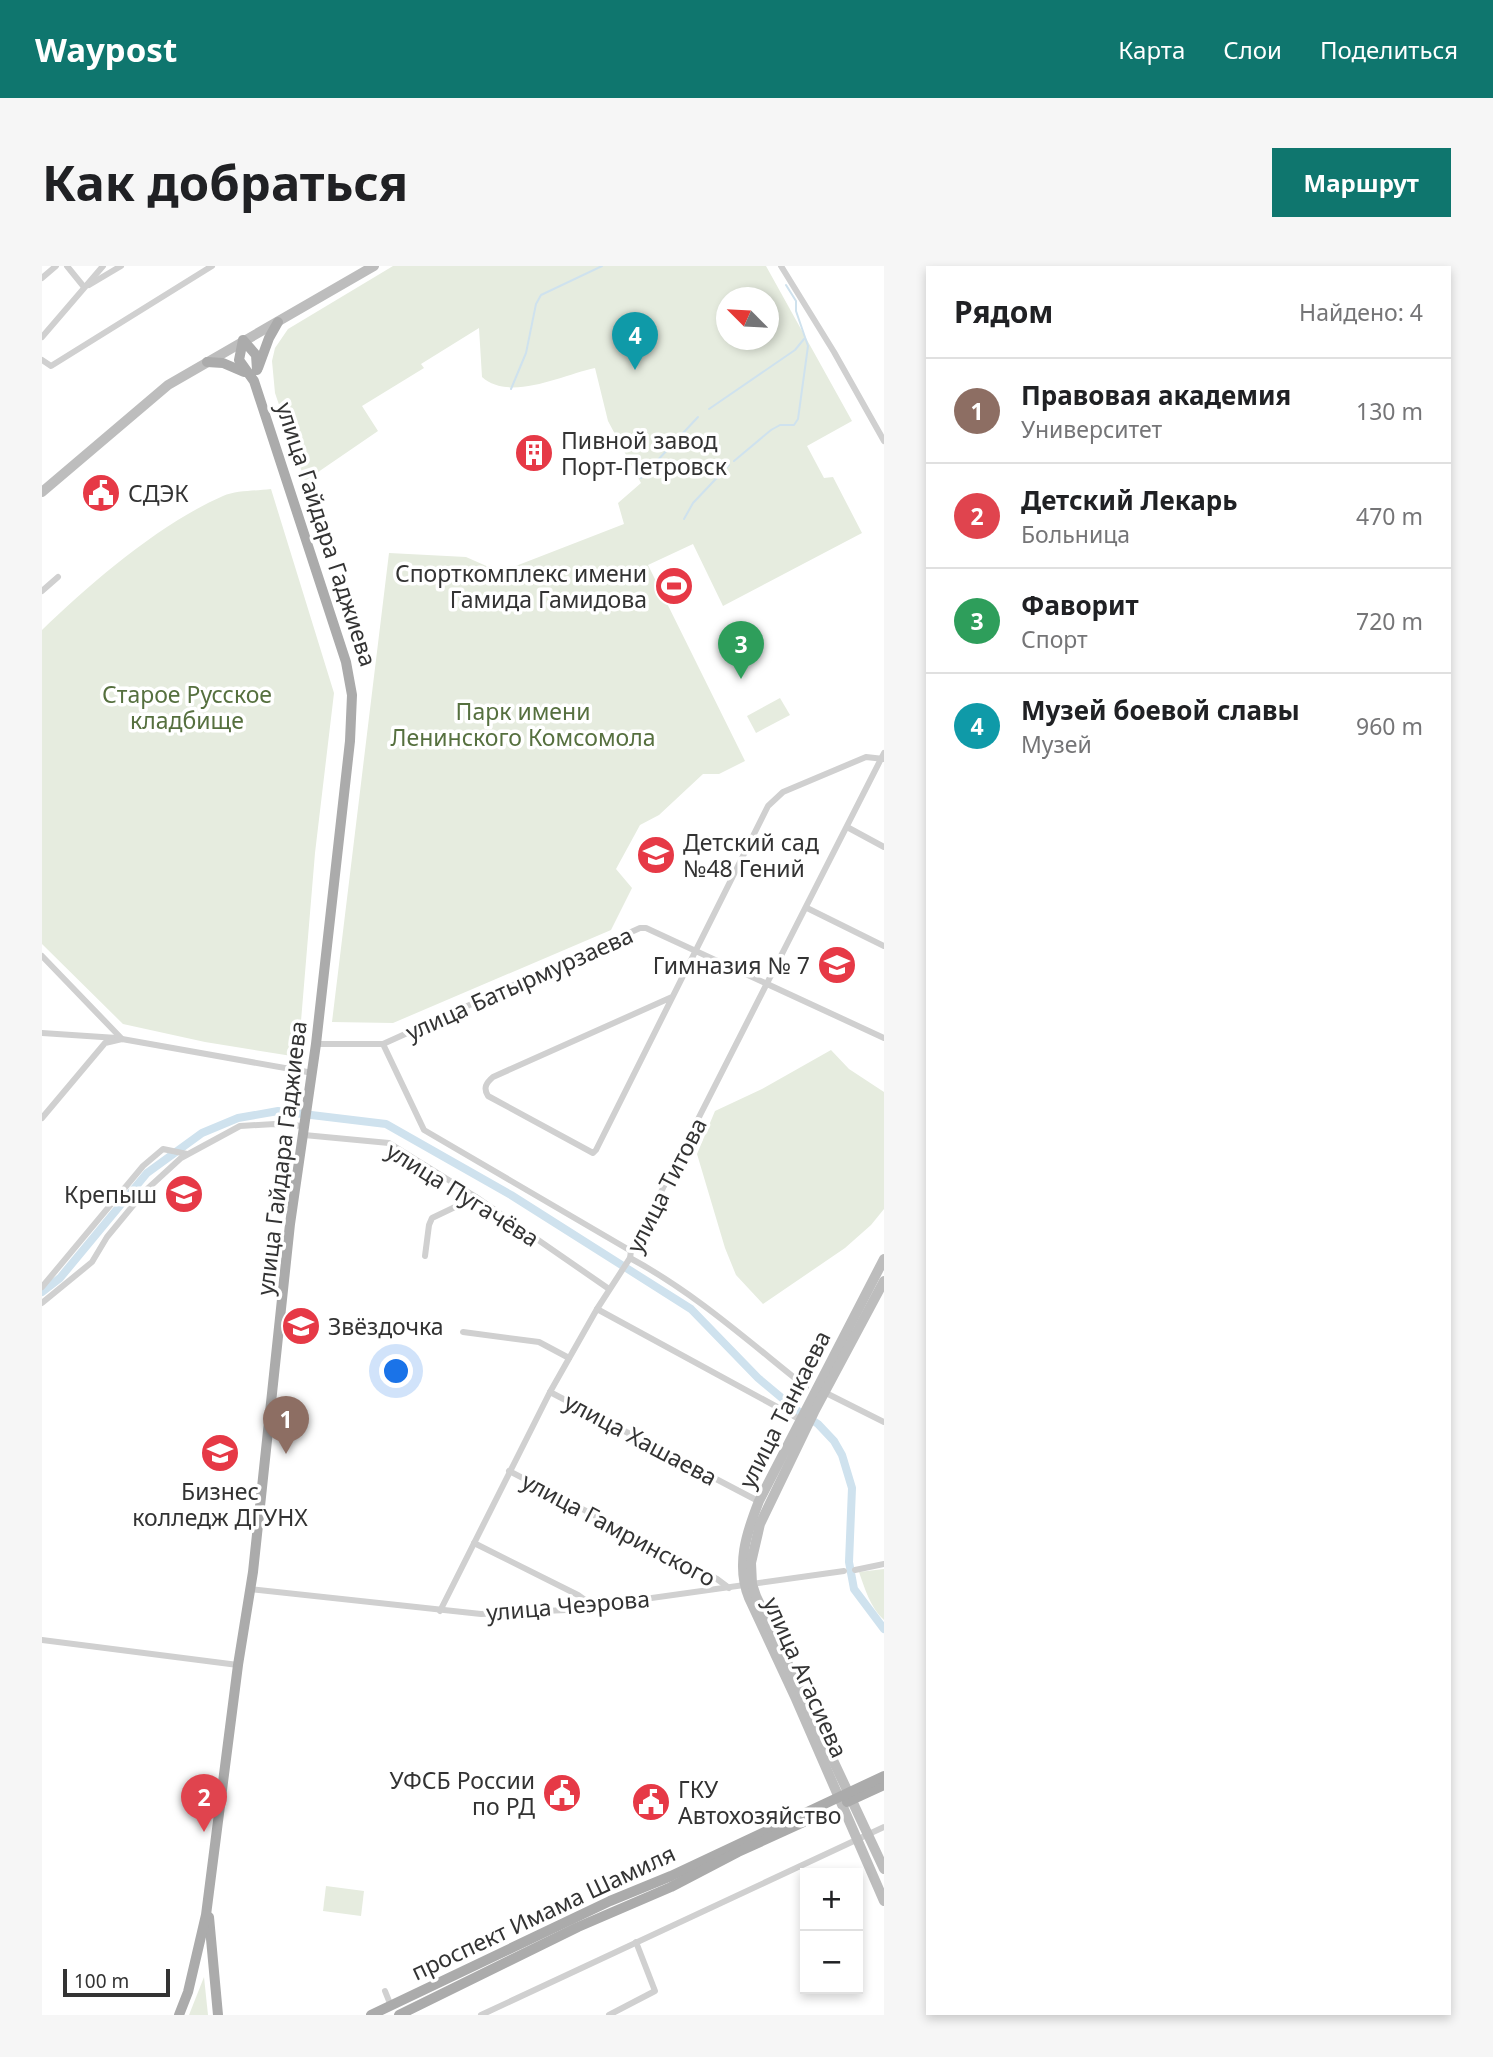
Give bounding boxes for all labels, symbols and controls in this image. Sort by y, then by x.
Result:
text: Waypost [35,27,177,72]
text: Карта [1118,33,1185,66]
text: Слои [1223,33,1282,66]
text: Поделиться [1320,33,1458,66]
button: Маршрут [1272,148,1451,217]
text: Как добраться [42,149,408,215]
north arrow [716,287,779,350]
text: Рядом [954,291,1053,332]
text: Найдено: 4 [1299,296,1423,328]
pin: 4 [612,312,658,370]
text: Правовая академия [1021,377,1291,413]
text: 1 [970,395,984,427]
text: 130 m [1356,395,1423,427]
street label: улица Гайдара Гаджиева [269,398,385,670]
text: Университет [1021,413,1162,445]
place label: Пивной завод Порт-Петровск [561,424,728,482]
building icon: Пивной завод Порт-Петровск [513,432,555,474]
public building icon: СДЭК [80,472,122,514]
place label: СДЭК [128,477,189,509]
text: Детский Лекарь [1021,482,1238,518]
text: 2 [970,500,984,532]
text: 470 m [1356,500,1423,532]
text: Больница [1021,518,1130,550]
place label: Спорткомплекс имени Гамида Гамидова [395,557,647,615]
sports icon: Спорткомплекс имени Гамида Гамидова [653,565,695,607]
text: Фаворит [1021,587,1139,623]
text: 3 [970,605,984,637]
text: 720 m [1356,605,1423,637]
pin: 3 [718,621,764,679]
text: Спорт [1021,623,1088,655]
park label: Старое Русское кладбище [102,678,272,736]
text: Музей боевой славы [1021,692,1300,728]
park label: Парк имени Ленинского Комсомола [390,695,656,753]
text: 4 [970,710,984,742]
text: 960 m [1356,710,1423,742]
text: Музей [1021,728,1092,760]
place label: Детский сад №48 Гений [683,826,819,884]
school or university icon: Детский сад №48 Гений [635,834,677,876]
street label: улица Батырмурзаева [400,918,638,1048]
school or university icon: Гимназия № 7 [816,944,858,986]
place label: Гимназия № 7 [653,949,810,981]
street label: улица Гайдара Гаджиева [248,1019,314,1297]
street label: улица Титова [618,1112,714,1258]
street label: улица Пугачёва [380,1134,546,1254]
school or university icon: Крепыш [163,1173,205,1215]
place label: Крепыш [64,1178,157,1210]
school or university icon: Звёздочка [280,1305,322,1347]
place label: Звёздочка [328,1310,444,1342]
street label: улица Танкаева [730,1325,838,1493]
your location [379,1354,413,1388]
street label: улица Хашаева [559,1385,723,1493]
pin: 1 [263,1396,309,1454]
school or university icon: Бизнес колледж ДГУНХ [199,1432,241,1474]
street label: улица Гамринского [517,1464,721,1594]
place label: Бизнес колледж ДГУНХ [132,1475,308,1533]
street label: улица Чеэрова [485,1582,651,1628]
street label: улица Агасиева [756,1592,856,1762]
place label: УФСБ России по РД [390,1764,535,1822]
public building icon: УФСБ России по РД [541,1772,583,1814]
place label: ГКУ Автохозяйство [678,1773,841,1831]
pin: 2 [181,1774,227,1832]
public building icon: ГКУ Автохозяйство [630,1781,672,1823]
street label: проспект Имама Шамиля [406,1837,680,1987]
map controls [800,1868,863,1994]
button: + [800,1868,863,1931]
button: − [800,1931,863,1994]
scale bar [63,1966,170,1998]
text: 100 m [74,1968,129,1994]

